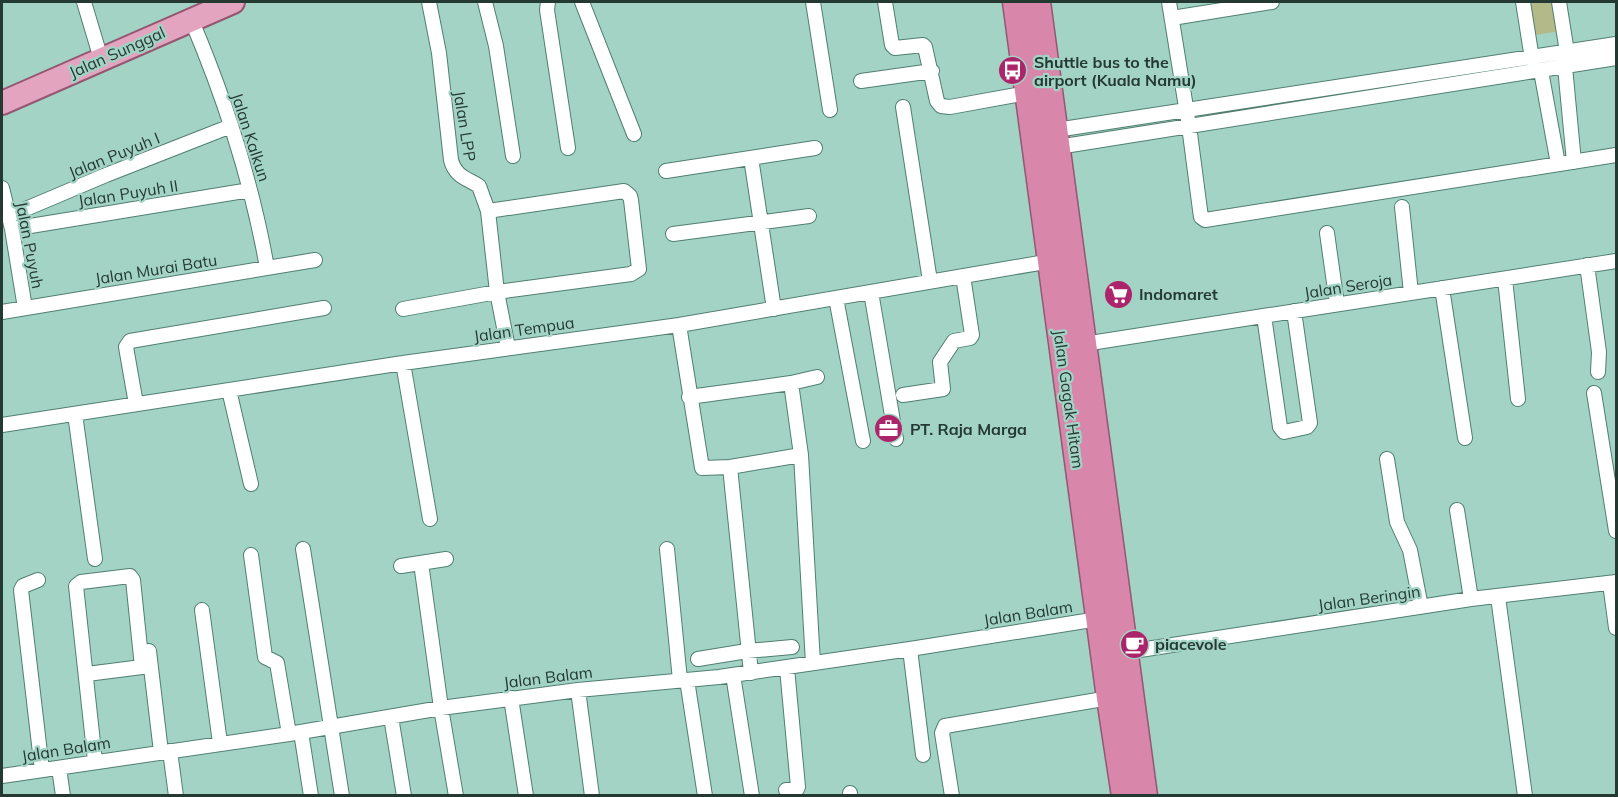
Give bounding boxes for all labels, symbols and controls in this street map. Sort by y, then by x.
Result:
street label: Jalan Sunggal [66,22,168,82]
place label: Shuttle bus to the airport (Kuala Namu) [1034,52,1197,90]
bus stop icon: Shuttle bus to the airport (Kuala Namu) [997,55,1029,87]
street label: Jalan LPP [450,89,480,163]
street label: Jalan Kalkun [227,90,275,184]
street label: Jalan Puyuh I [65,128,163,182]
street label: Jalan Puyuh II [77,175,179,211]
street label: Jalan Puyuh [12,200,48,290]
street label: Jalan Murai Batu [93,249,219,289]
street label: Jalan Seroja [1303,269,1393,303]
supermarket icon: Indomaret [1102,278,1134,310]
place label: Indomaret [1139,284,1218,304]
street label: Jalan Tempua [472,312,576,346]
street label: Jalan Gagak Hitam [1049,328,1089,470]
office icon: PT. Raja Marga [873,413,905,445]
place label: PT. Raja Marga [910,419,1027,439]
street label: Jalan Beringin [1316,581,1422,615]
street label: Jalan Balam [982,596,1074,630]
cafe icon: piacevole [1118,628,1150,660]
place label: piacevole [1155,634,1227,654]
street label: Jalan Balam [502,662,594,692]
street label: Jalan Balam [20,732,112,766]

